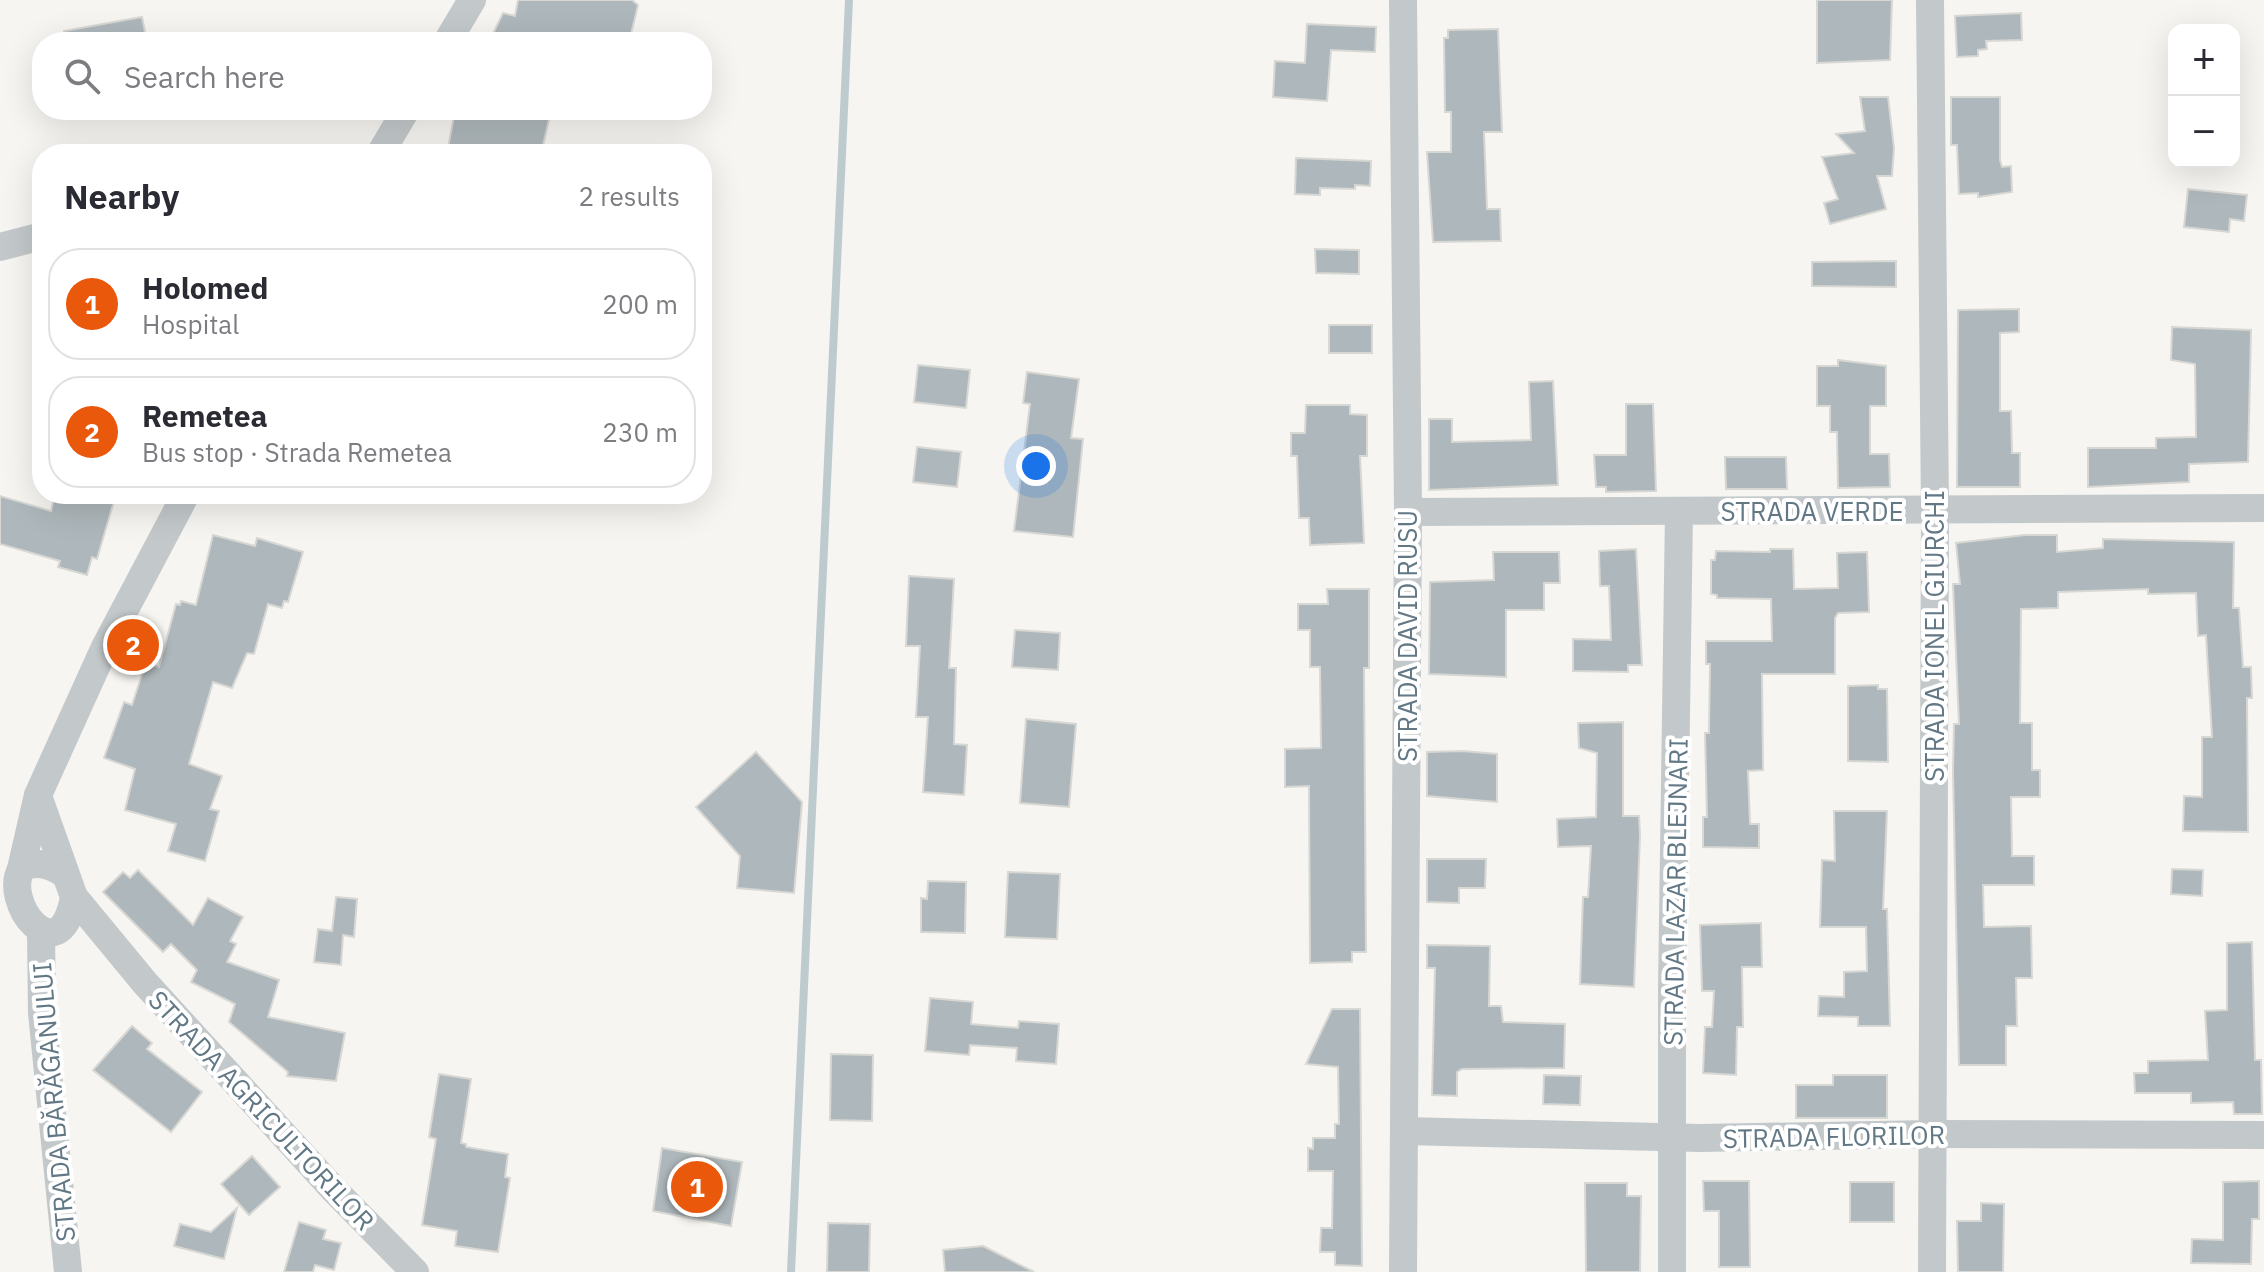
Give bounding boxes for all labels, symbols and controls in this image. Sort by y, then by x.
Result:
map controls [2168,24,2240,168]
button: + [2168,24,2240,96]
search box [32,32,712,120]
icon: search [60,54,104,98]
text: Search here [124,57,285,96]
button: − [2168,96,2240,168]
text: Nearby [64,174,179,218]
text: 2 results [578,179,680,213]
text: Holomed [142,268,269,307]
text: 1 [84,287,100,321]
text: 200 m [602,287,678,321]
text: Hospital [142,307,239,341]
text: Remetea [142,396,268,435]
text: 2 [84,415,100,449]
text: 230 m [602,415,678,449]
text: Bus stop · Strada Remetea [142,435,452,469]
your location [1016,446,1056,486]
street label: STRADA IONEL GIURCHI [1917,490,1951,782]
street label: STRADA VERDE [1720,494,1904,528]
street label: STRADA DAVID RUSU [1390,510,1424,762]
pin: 2 [107,615,159,675]
street label: STRADA LAZAR BLEJNARI [1655,738,1695,1046]
street label: STRADA BĂRĂGANULUI [24,961,82,1243]
street label: STRADA AGRICULTORILOR [142,983,382,1237]
street label: STRADA FLORILOR [1723,1117,1945,1155]
pin: 1 [671,1157,723,1217]

